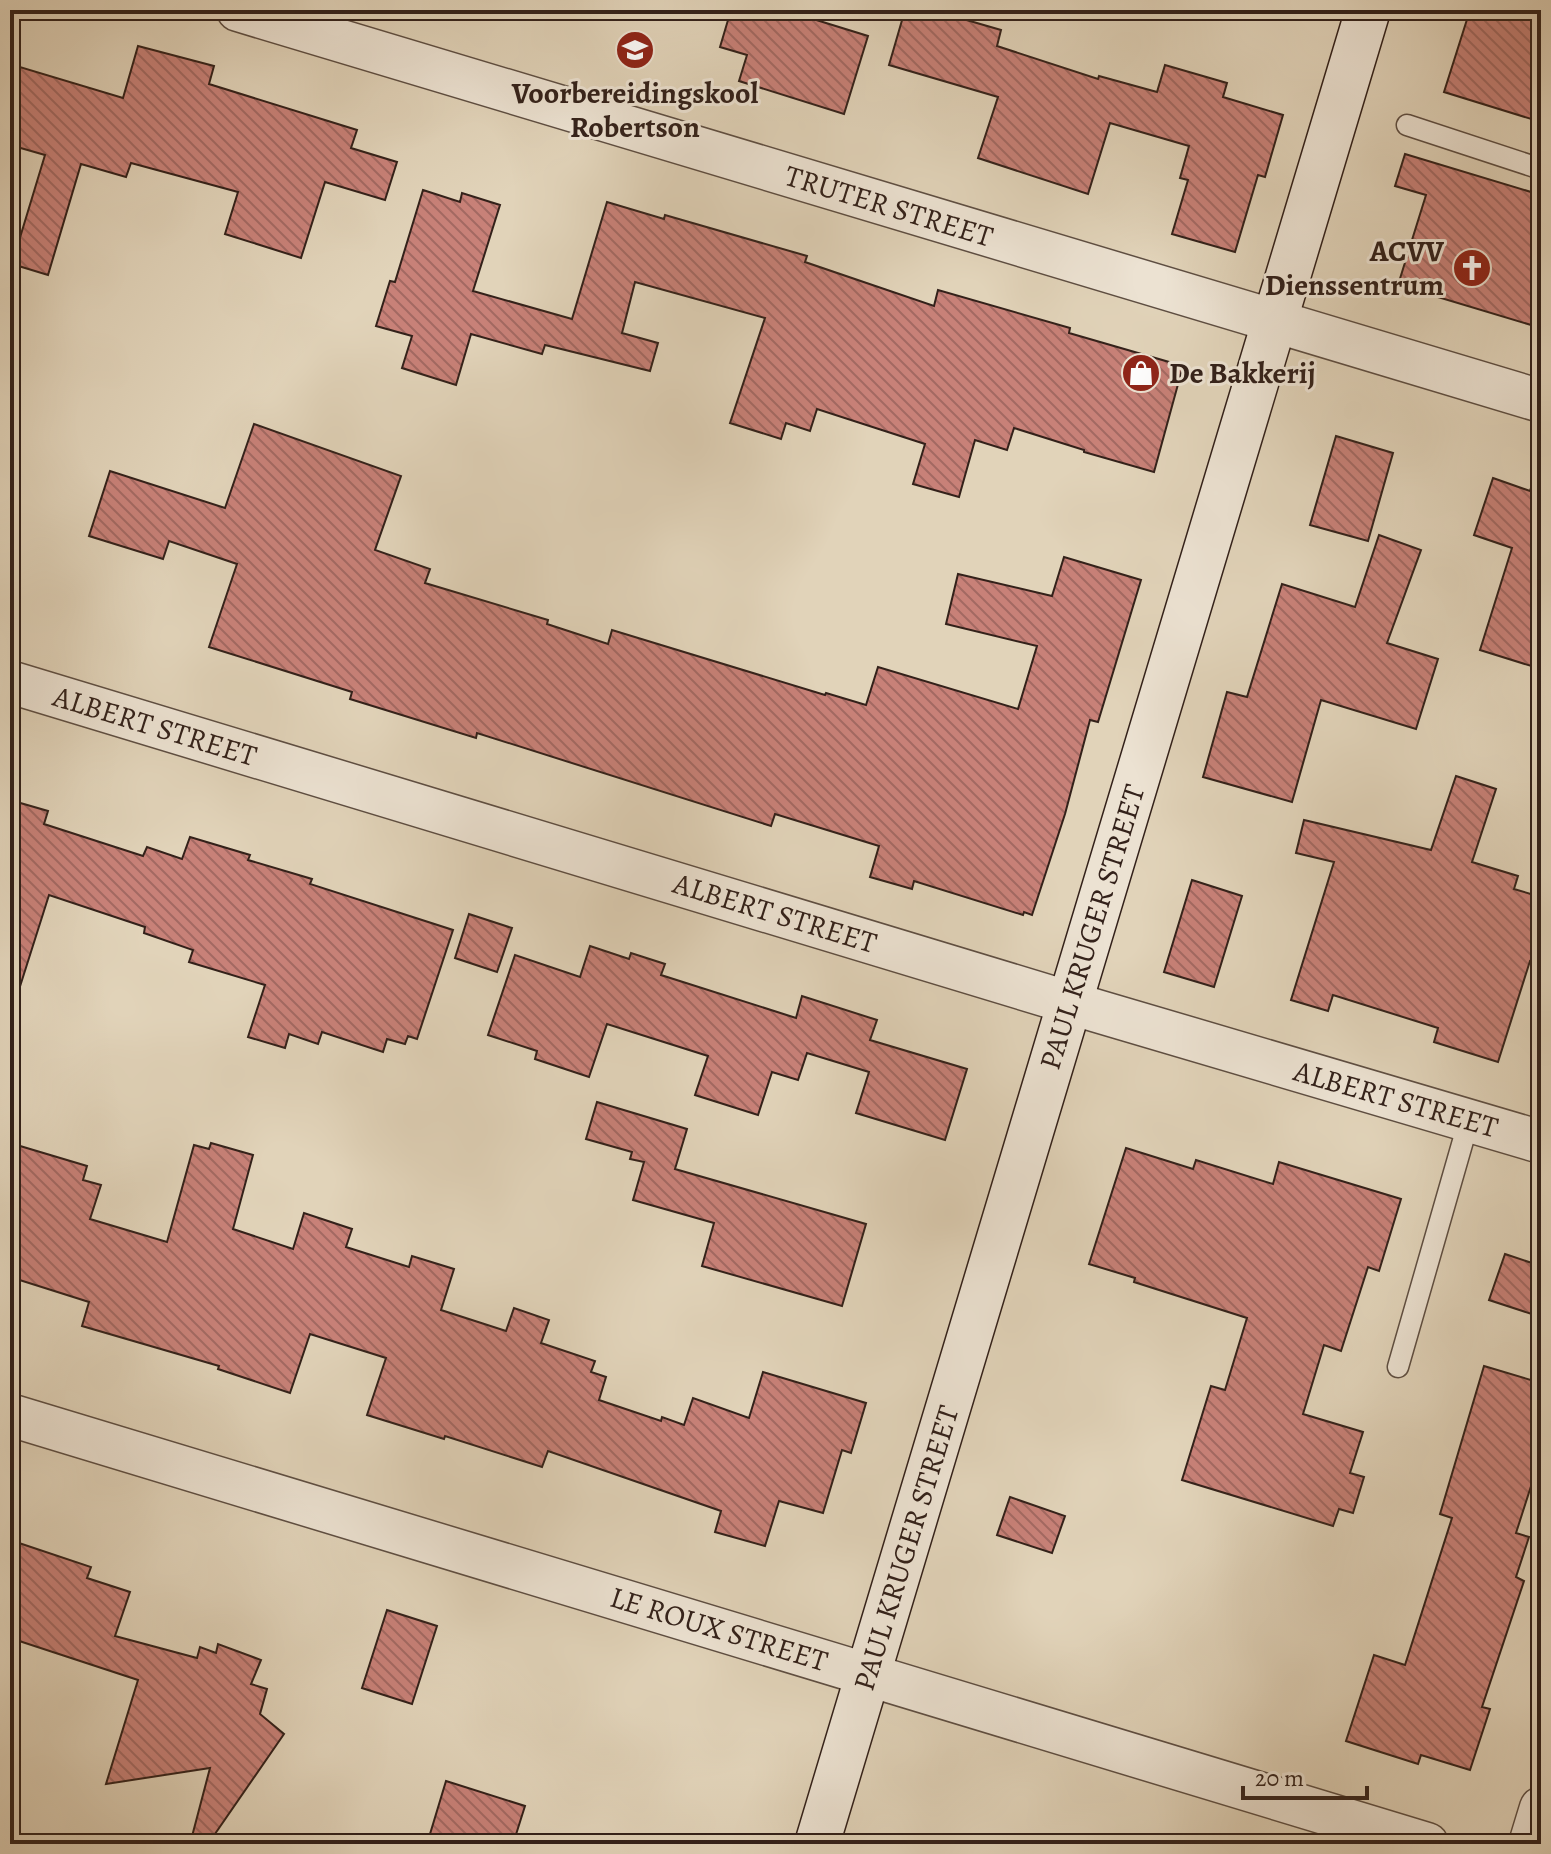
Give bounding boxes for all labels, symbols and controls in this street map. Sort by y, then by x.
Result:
school or university icon: Voorbereidingskool Robertson [614,29,656,71]
place label: Voorbereidingskool Robertson [511,73,758,147]
street label: TRUTER STREET [780,155,998,257]
place label: ACVV Dienssentrum [1265,231,1444,305]
church icon: ACVV Dienssentrum [1451,247,1493,289]
shop icon: De Bakkerij [1120,352,1162,394]
place label: De Bakkerij [1169,353,1316,393]
street label: ALBERT STREET [47,676,262,776]
street label: PAUL KRUGER STREET [1030,779,1155,1074]
street label: ALBERT STREET [667,863,882,963]
street label: ALBERT STREET [1288,1050,1503,1147]
street label: PAUL KRUGER STREET [844,1400,969,1695]
street label: LE ROUX STREET [605,1577,833,1681]
scale bar [1243,1750,1367,1800]
text: 20 m [1255,1762,1304,1794]

